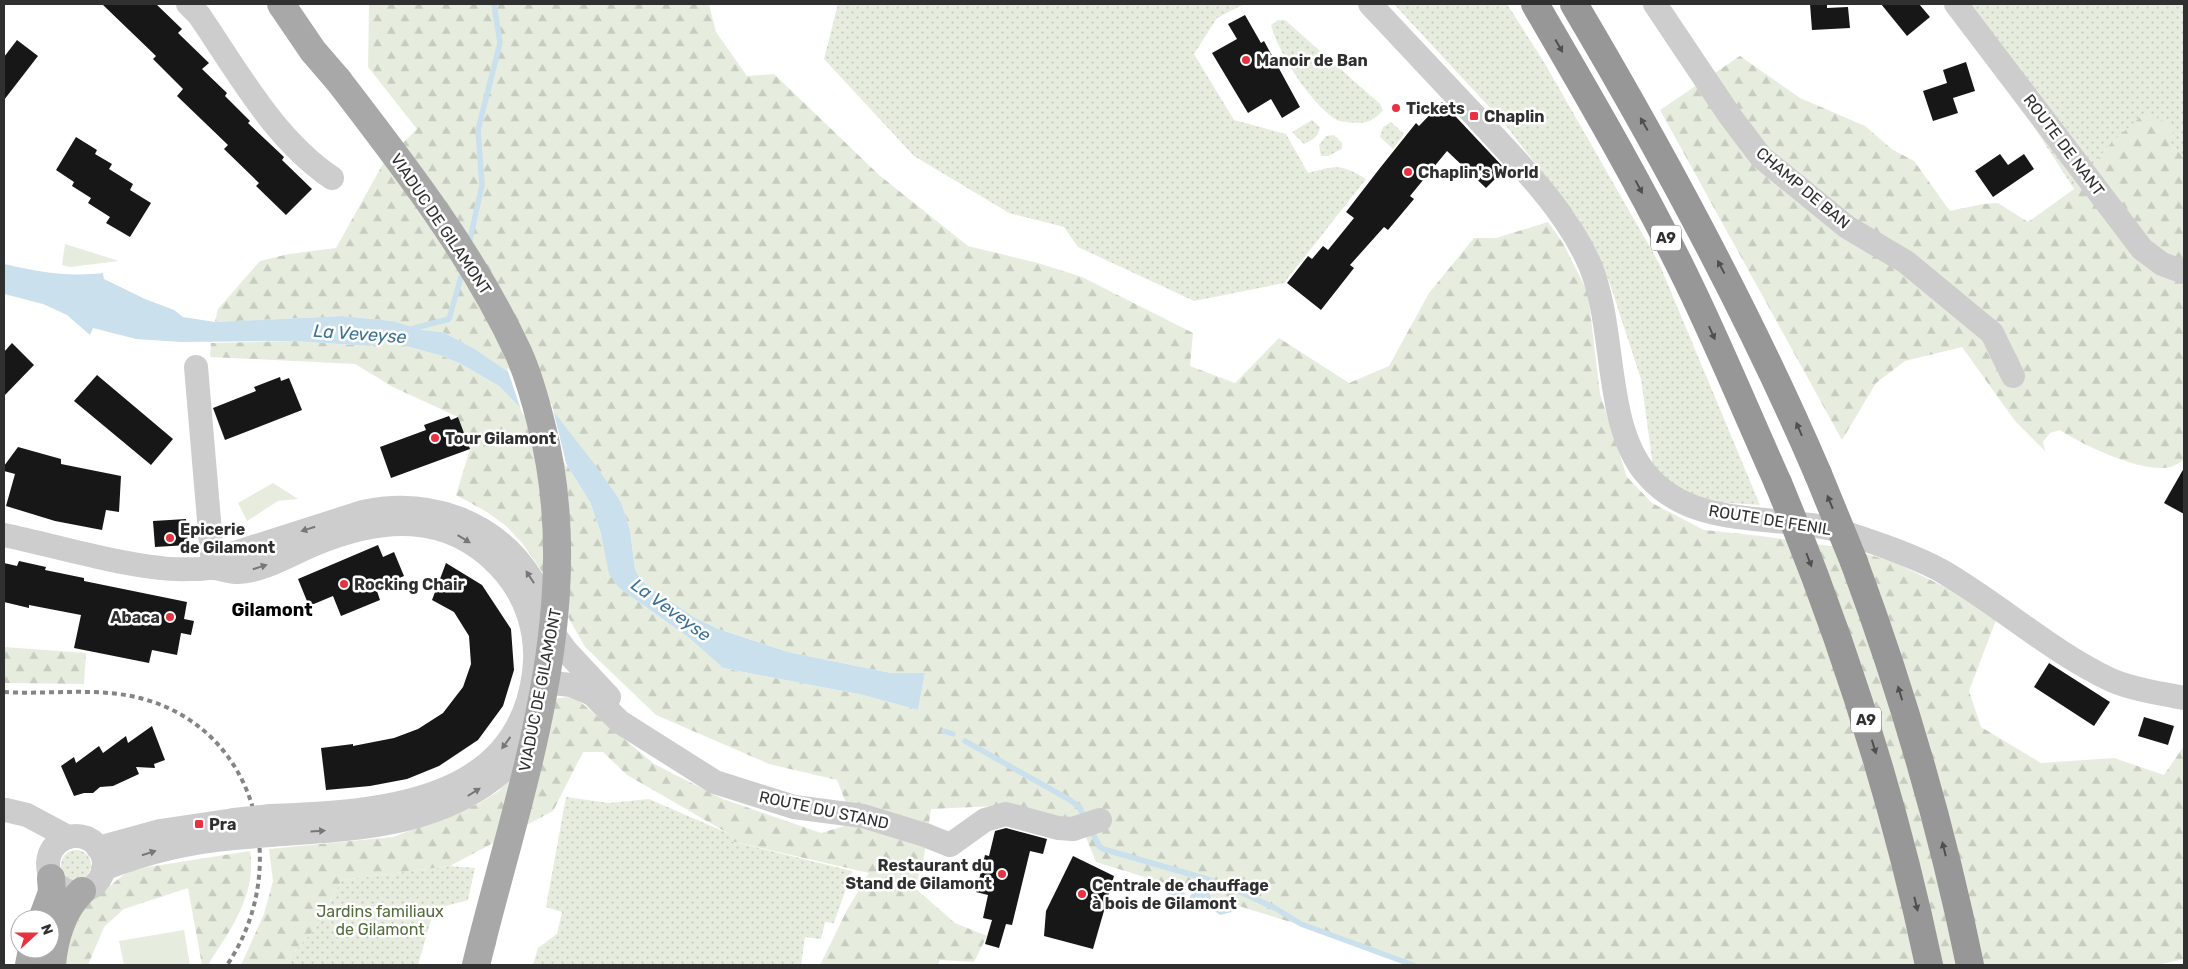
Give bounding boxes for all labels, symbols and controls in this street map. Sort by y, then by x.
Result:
one-way arrow [1555,39,1564,52]
place label: Manoir de Ban [1256,51,1368,70]
marker: Manoir de Ban [1240,54,1252,66]
street label: ROUTE DE NANT [2020,90,2108,200]
place label: Tickets [1406,99,1465,118]
marker: Tickets [1390,102,1402,114]
place label: Chaplin [1484,107,1545,126]
marker: Chaplin [1468,110,1480,122]
one-way arrow [1640,116,1648,131]
street label: CHAMP DE BAN [1752,143,1854,233]
street label: VIADUC DE GILAMONT [387,150,495,298]
place label: Chaplin's World [1418,163,1539,182]
marker: Chaplin's World [1402,166,1414,178]
one-way arrow [1635,180,1643,195]
road number: A9 [1651,226,1681,250]
one-way arrow [1717,259,1725,274]
water label: La Veveyse [313,320,407,348]
one-way arrow [1708,326,1716,340]
one-way arrow [1795,421,1803,436]
place label: Tour Gilamont [445,429,557,448]
marker: Tour Gilamont [429,432,441,444]
one-way arrow [1825,495,1833,509]
street label: ROUTE DE FENIL [1707,501,1833,539]
place label: Epicerie de Gilamont [180,520,276,557]
one-way arrow [300,526,315,533]
marker: Epicerie de Gilamont [164,532,176,544]
one-way arrow [458,534,471,543]
one-way arrow [1805,553,1813,568]
one-way arrow [253,562,268,570]
one-way arrow [525,571,534,584]
water label: La Veveyse [627,574,715,646]
place label: Rocking Chair [354,575,466,594]
marker: Rocking Chair [338,578,350,590]
district label: Gilamont [231,599,313,621]
street label: VIADUC DE GILAMONT [515,607,565,773]
place label: Abaca [110,608,160,627]
marker: Abaca [164,611,176,623]
one-way arrow [1895,686,1903,701]
road number: A9 [1851,708,1881,732]
one-way arrow [501,736,511,750]
one-way arrow [1870,739,1878,754]
one-way arrow [468,787,481,797]
street label: ROUTE DU STAND [757,787,891,833]
place label: Pra [209,815,236,834]
marker: Pra [193,818,205,830]
one-way arrow [311,827,327,835]
one-way arrow [1940,842,1948,857]
one-way arrow [142,849,157,857]
place label: Restaurant du Stand de Gilamont [845,856,993,893]
marker: Restaurant du Stand de Gilamont [996,868,1008,880]
place label: Centrale de chauffage à bois de Gilamont [1092,876,1269,913]
marker: Centrale de chauffage à bois de Gilamont [1076,888,1088,900]
one-way arrow [1912,896,1920,911]
park label: Jardins familiaux de Gilamont [316,902,444,939]
north arrow [10,909,60,959]
text: N [37,922,56,937]

